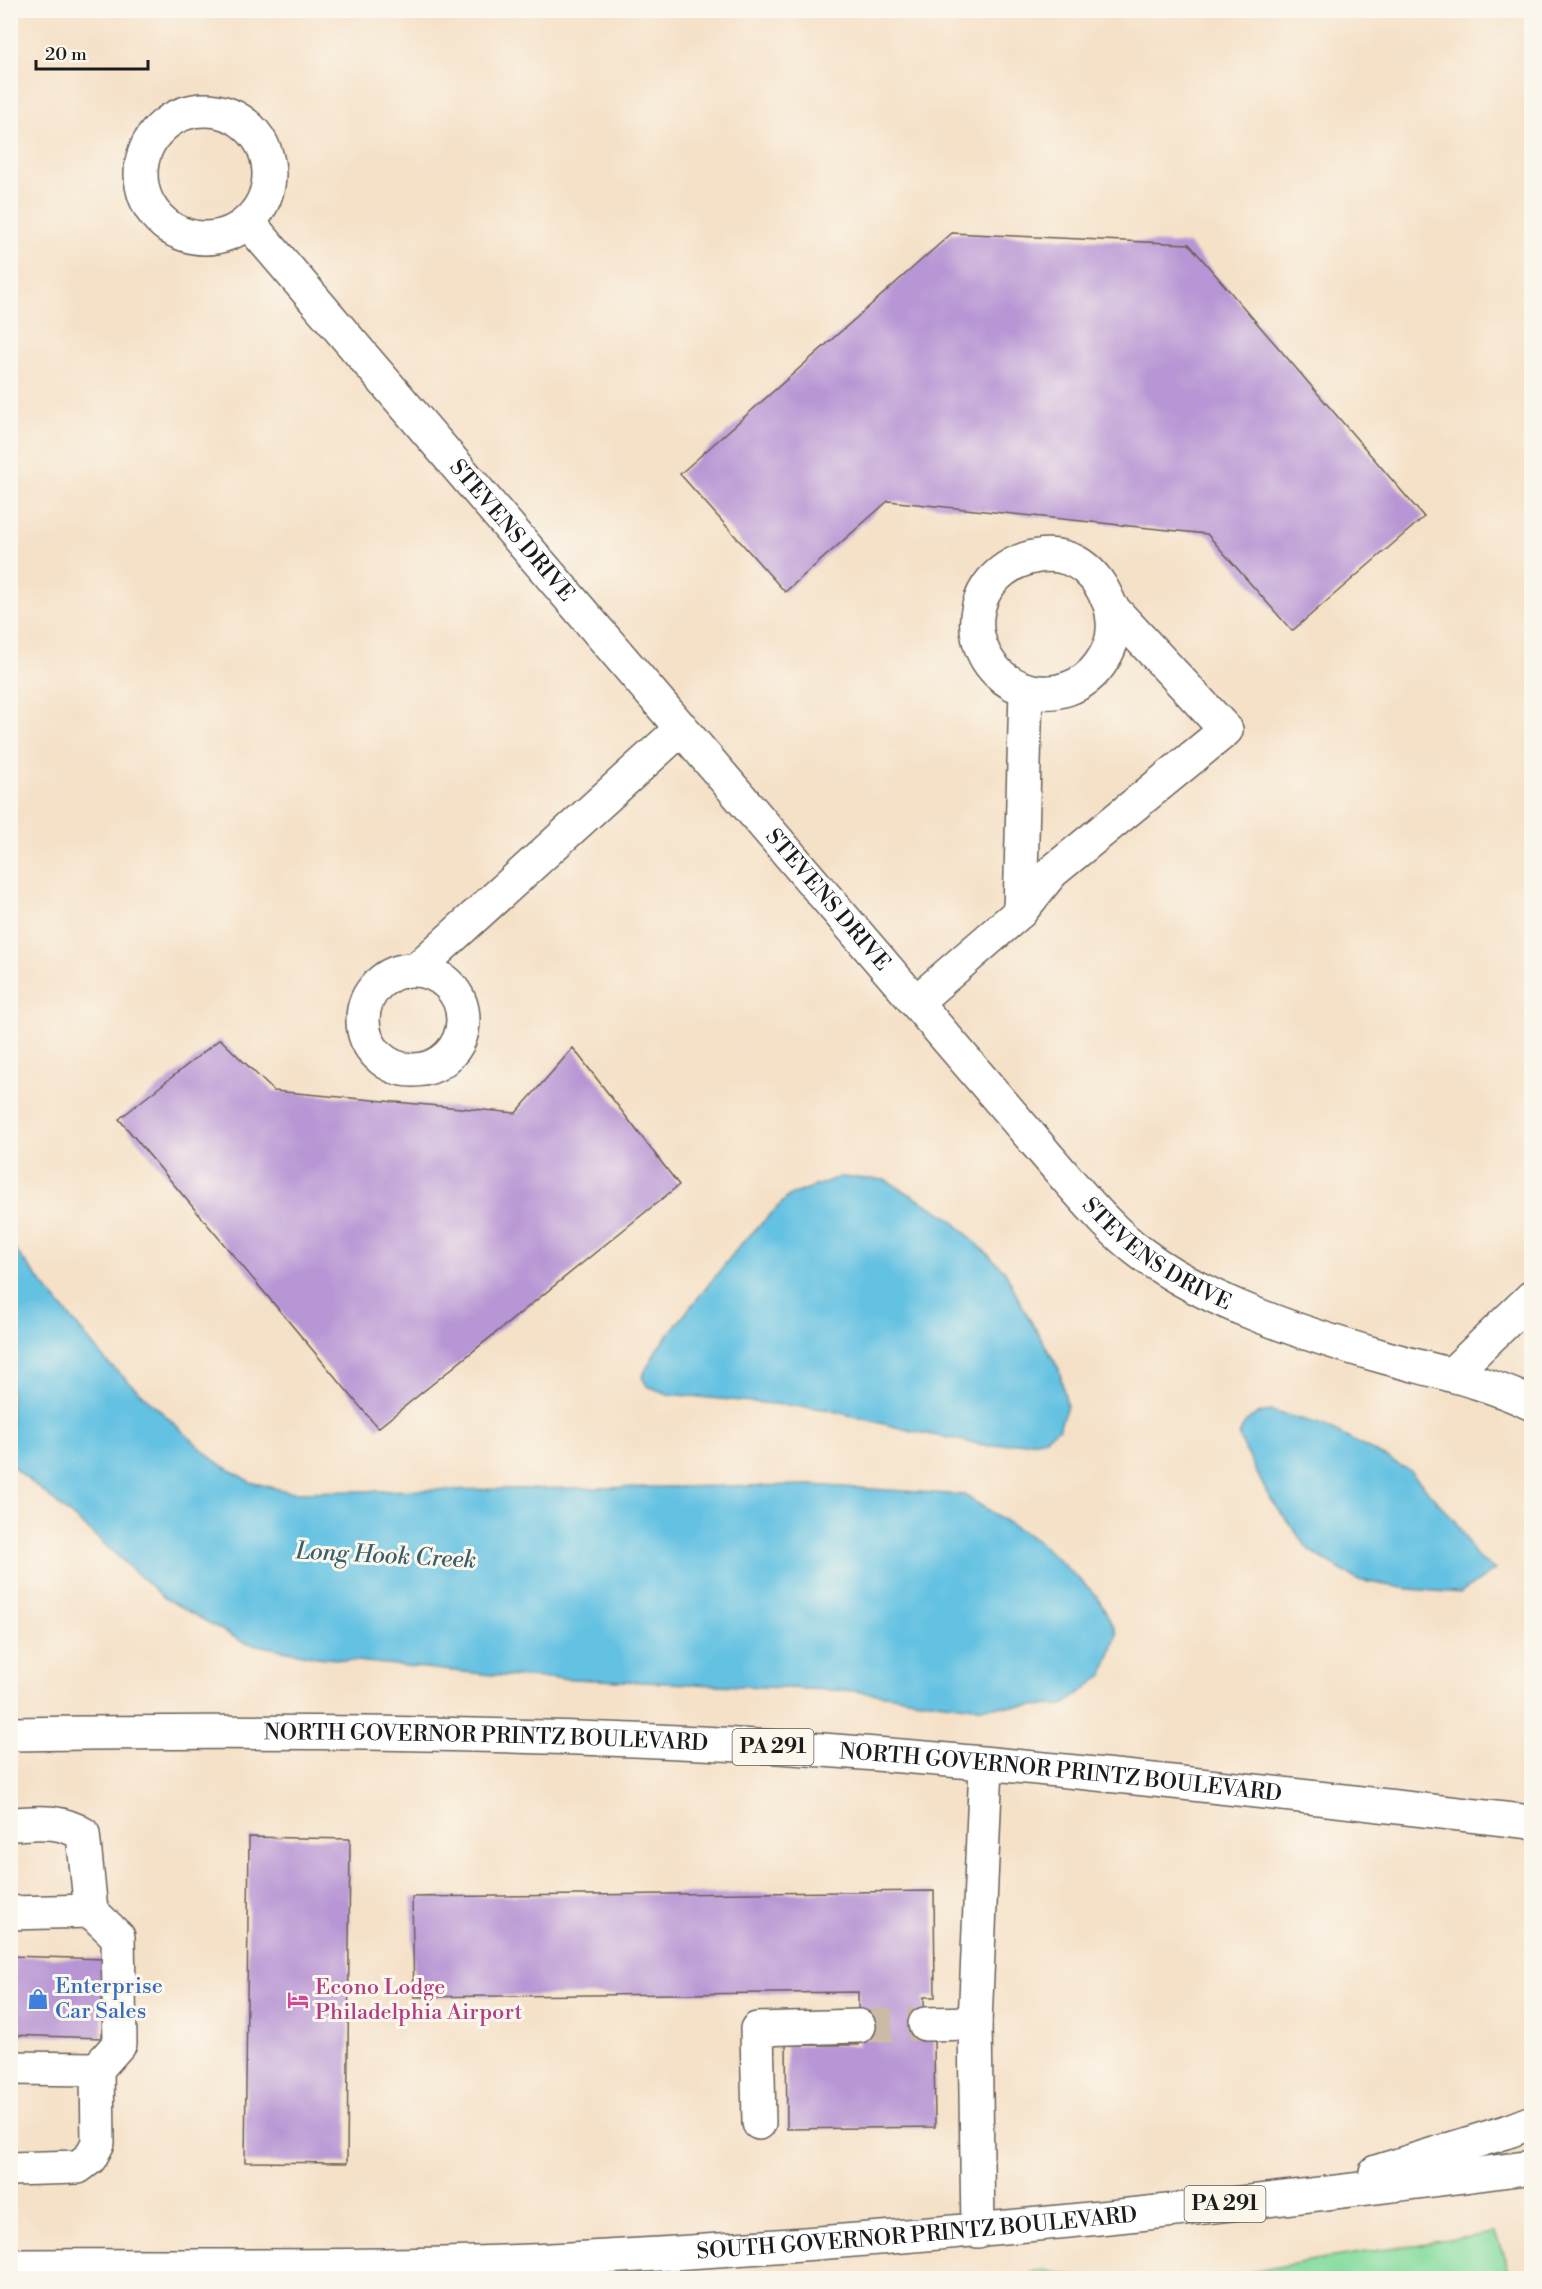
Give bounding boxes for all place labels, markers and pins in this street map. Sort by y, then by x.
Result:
place label: Enterprise Car Sales [55,1973,163,2025]
place label: Econo Lodge Philadelphia Airport [315,1974,523,2026]
shop icon: Enterprise Car Sales [26,1987,50,2011]
hotel icon: Econo Lodge Philadelphia Airport [286,1988,310,2012]

